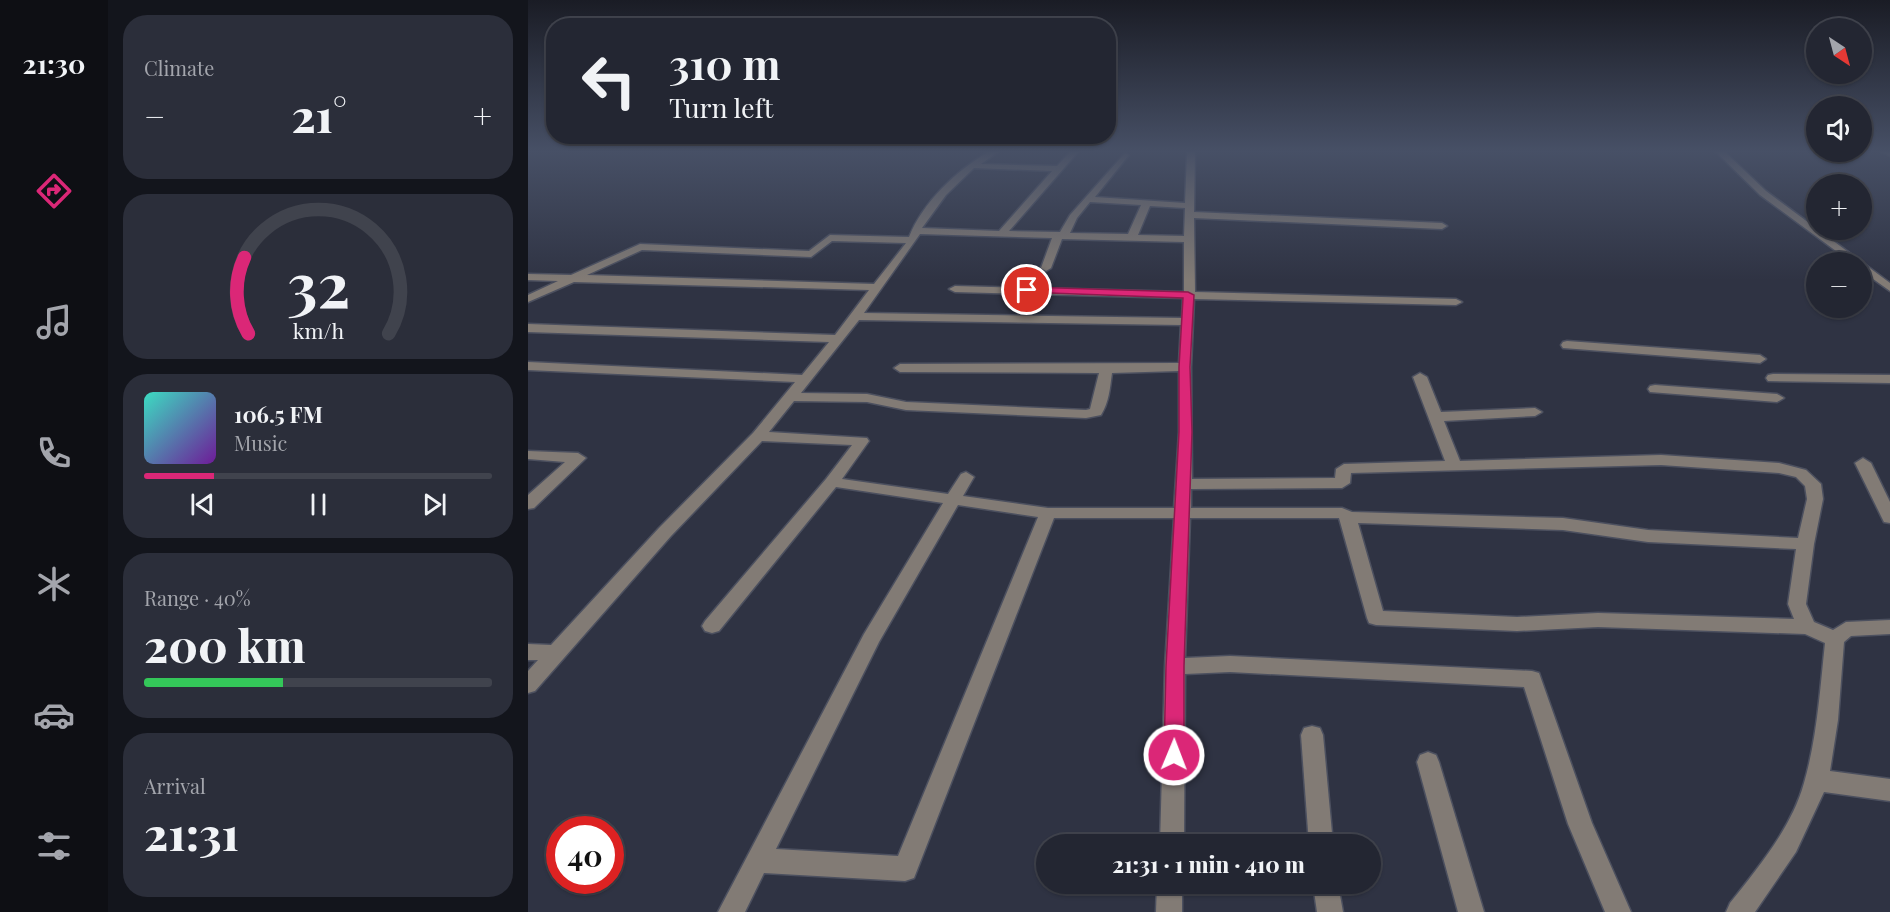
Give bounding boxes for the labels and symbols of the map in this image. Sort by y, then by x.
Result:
north arrow [1806,18,1872,84]
pin [1001,264,1052,315]
position arrow [1142,723,1206,787]
speed limit sign: 40 [546,816,624,894]

